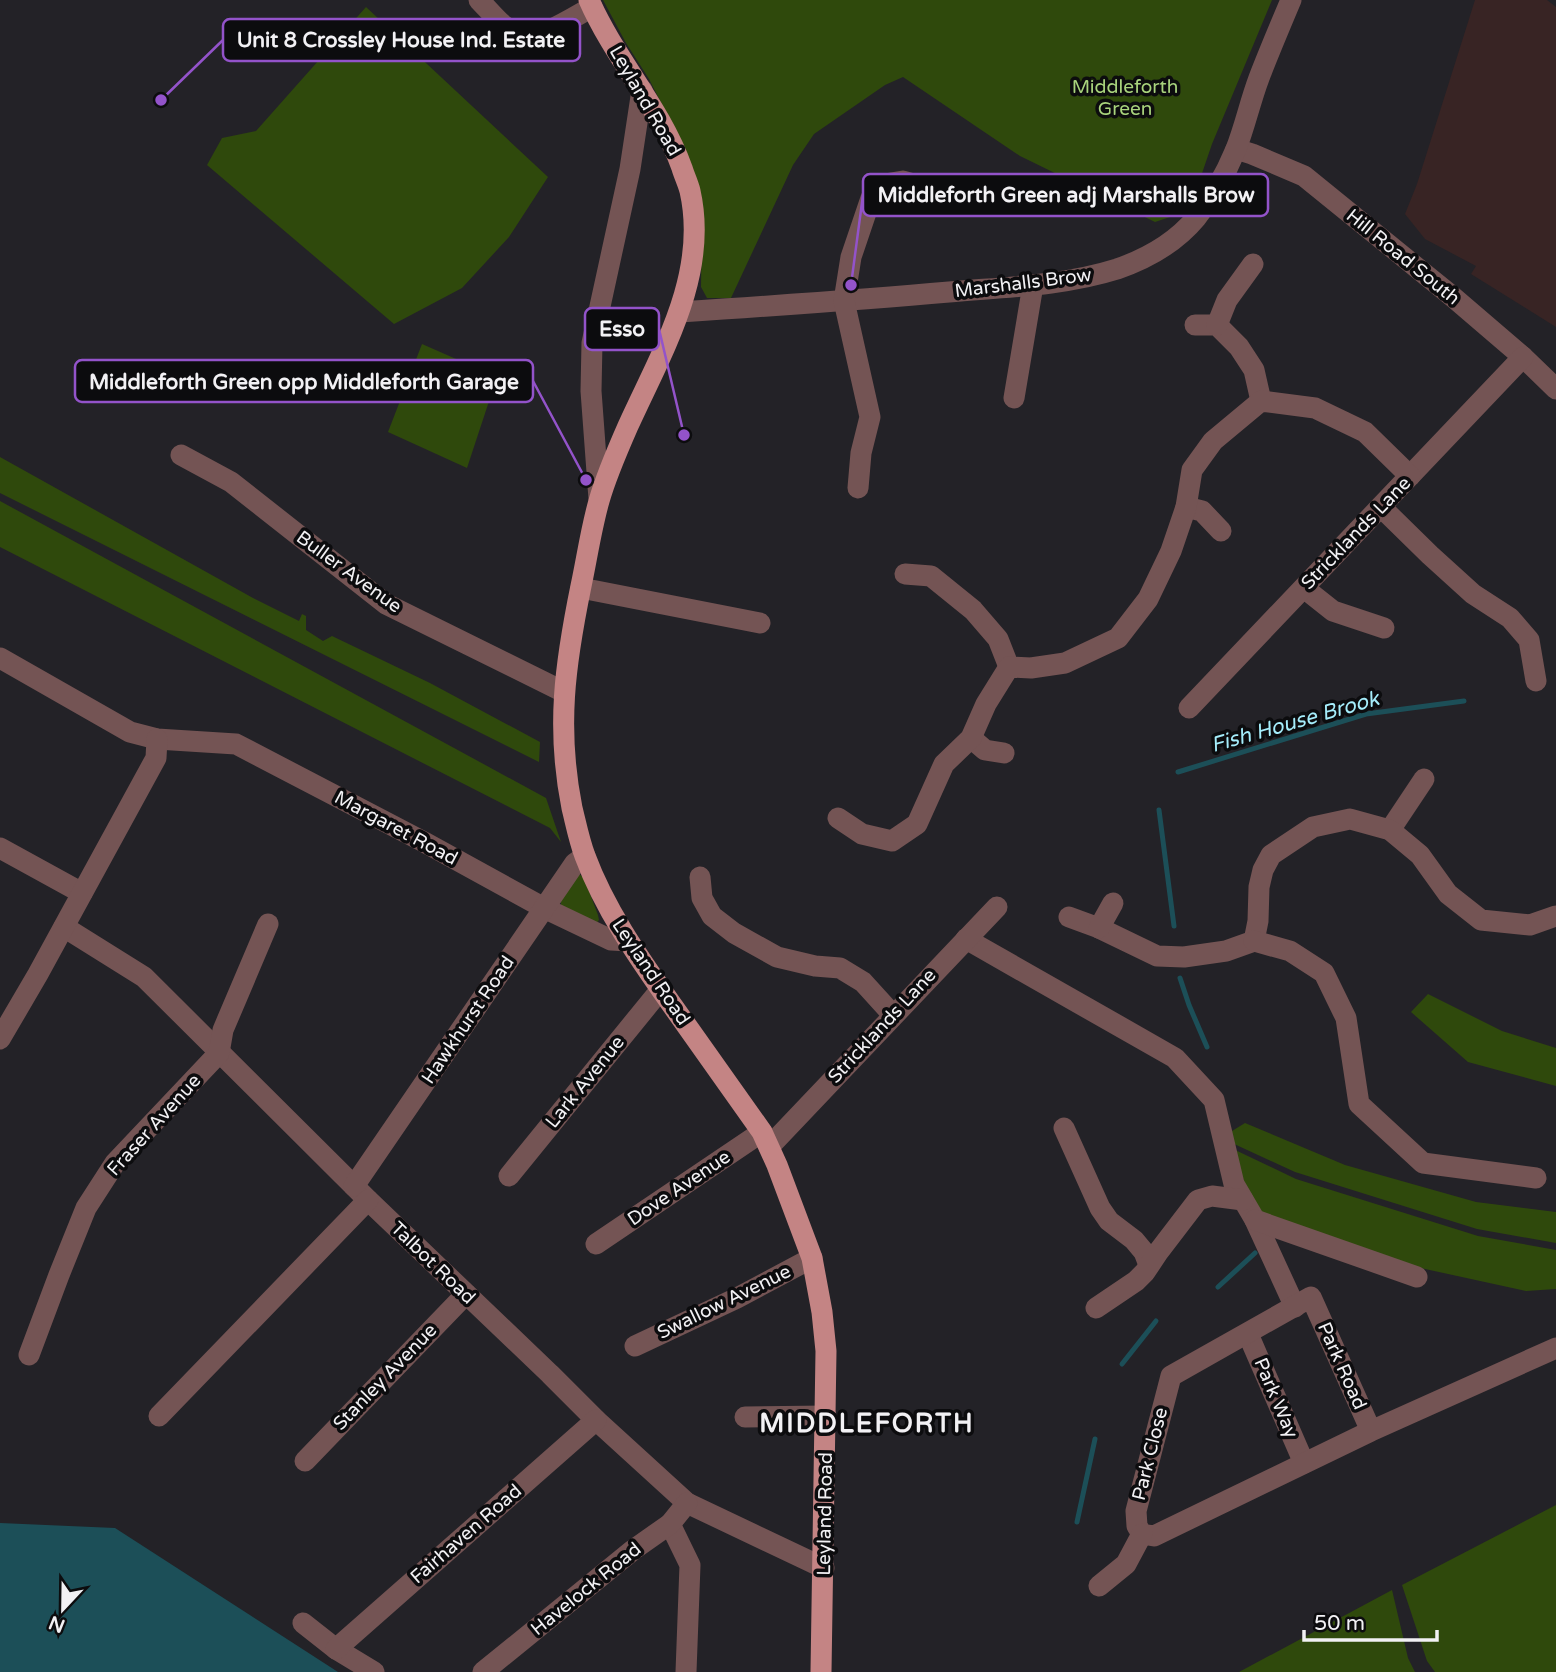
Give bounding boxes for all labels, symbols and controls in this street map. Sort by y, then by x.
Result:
callout: Unit 8 Crossley House Ind. Estate [223,19,580,61]
text: Unit 8 Crossley House Ind. Estate [237,28,565,53]
street label: Leyland Road [605,42,685,160]
park label: Middleforth Green [1072,76,1178,120]
callout: Middleforth Green adj Marshalls Brow [863,174,1268,216]
text: Middleforth Green adj Marshalls Brow [877,183,1255,208]
street label: Hill Road South [1342,205,1464,309]
street label: Marshalls Brow [953,264,1093,302]
callout: Esso [585,308,659,350]
text: Esso [599,317,645,342]
callout: Middleforth Green opp Middleforth Garage [75,360,533,402]
text: Middleforth Green opp Middleforth Garage [89,370,519,395]
street label: Stricklands Lane [1297,472,1415,594]
street label: Buller Avenue [292,526,406,618]
water label: Fish House Brook [1208,686,1383,758]
street label: Margaret Road [331,786,461,870]
street label: Leyland Road [607,915,695,1029]
street label: Hawkhurst Road [417,952,519,1088]
street label: Stricklands Lane [823,964,941,1088]
street label: Lark Avenue [541,1031,629,1133]
street label: Fraser Avenue [103,1070,205,1180]
street label: Dove Avenue [624,1146,734,1230]
street label: Talbot Road [386,1217,480,1309]
street label: Swallow Avenue [654,1260,794,1344]
street label: Stanley Avenue [329,1319,441,1435]
street label: Park Road [1313,1319,1371,1413]
street label: Park Way [1249,1355,1303,1441]
street label: Park Close [1128,1405,1172,1503]
district label: MIDDLEFORTH [759,1408,975,1439]
street label: Leyland Road [813,1452,837,1576]
street label: Fairhaven Road [406,1480,526,1588]
street label: Havelock Road [527,1538,645,1640]
north arrow [28,1574,98,1644]
scale bar [1304,1598,1437,1642]
text: N [46,1611,68,1637]
text: 50 m [1314,1611,1365,1636]

